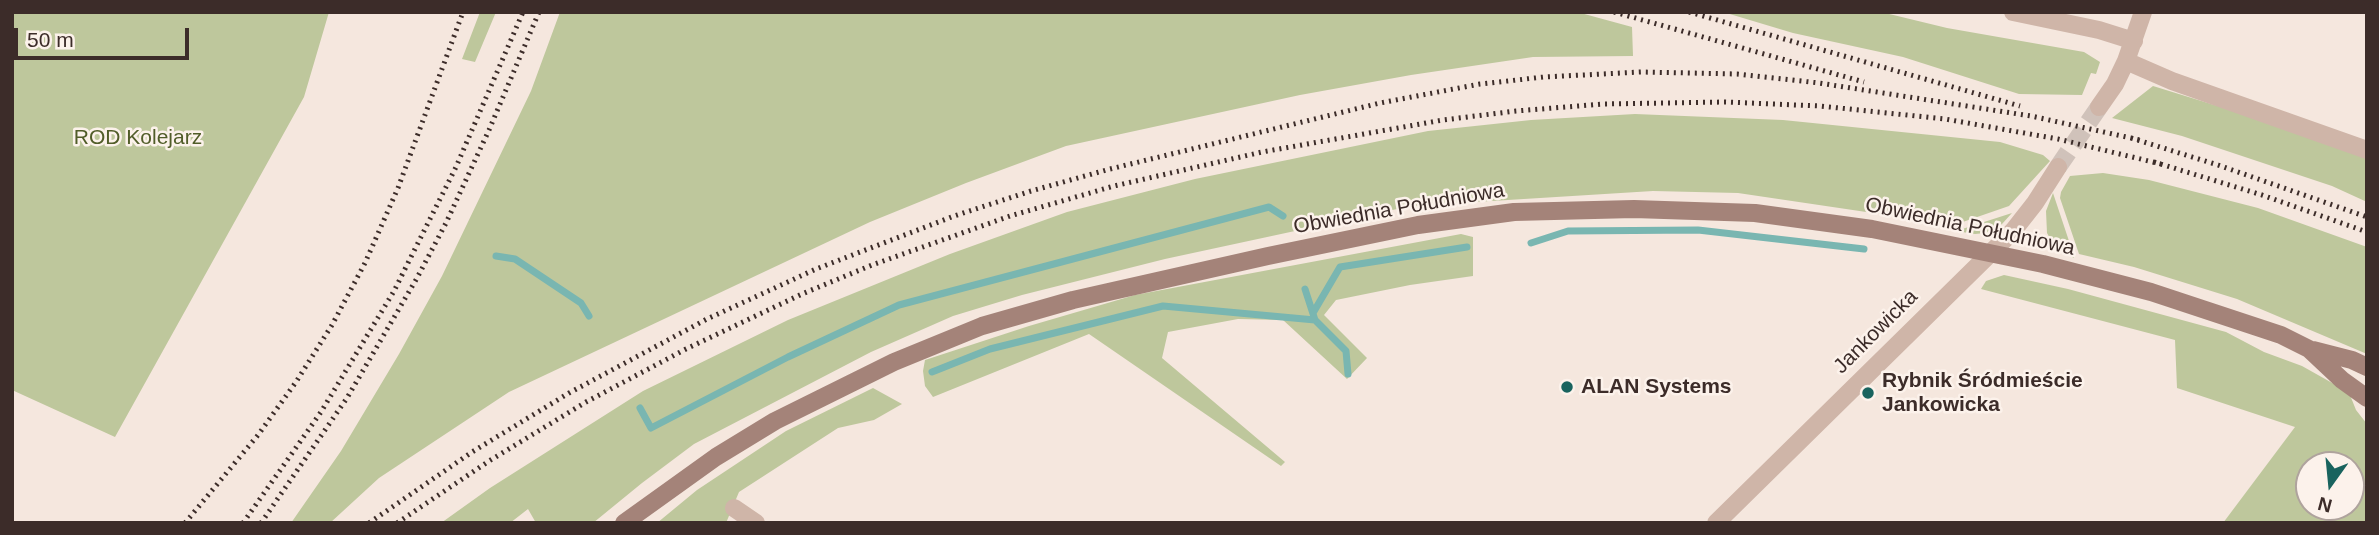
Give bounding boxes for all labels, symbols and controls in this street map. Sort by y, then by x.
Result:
scale bar [18,14,192,58]
text: 50 m [27,28,74,51]
park label: ROD Kolejarz [74,125,202,151]
street label: Obwiednia Południowa [1292,178,1506,240]
street label: Obwiednia Południowa [1863,192,2077,262]
street label: Jankowicka [1829,285,1923,379]
place label: Rybnik Śródmieście Jankowicka [1882,368,2083,418]
place label: ALAN Systems [1581,374,1732,400]
marker: ALAN Systems [1559,379,1575,395]
marker: Rybnik Śródmieście Jankowicka [1860,385,1876,401]
north arrow [2295,451,2365,521]
text: N [2316,493,2334,517]

